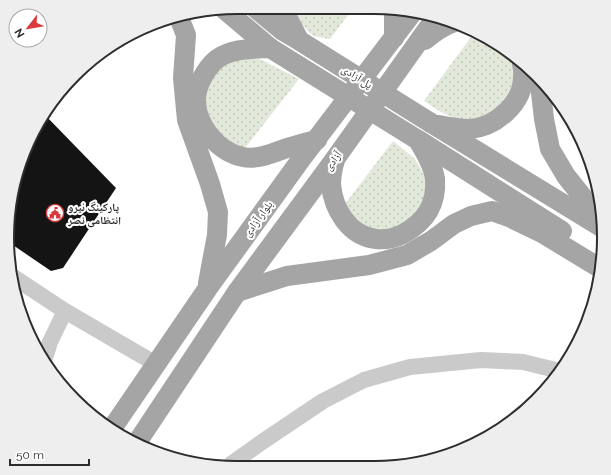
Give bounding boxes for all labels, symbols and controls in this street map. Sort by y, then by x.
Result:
north arrow [8,8,48,48]
text: N [12,26,28,40]
street label: پل آزادی [339,62,375,92]
street label: آزادی [322,149,344,173]
street label: بلوار آزادی [241,198,275,240]
place label: پارکینگ نیرو انتظامی نصر [67,201,121,228]
public building icon: پارکینگ نیرو انتظامی نصر [45,203,65,223]
scale bar [10,441,89,467]
text: 50 m [16,448,44,462]

